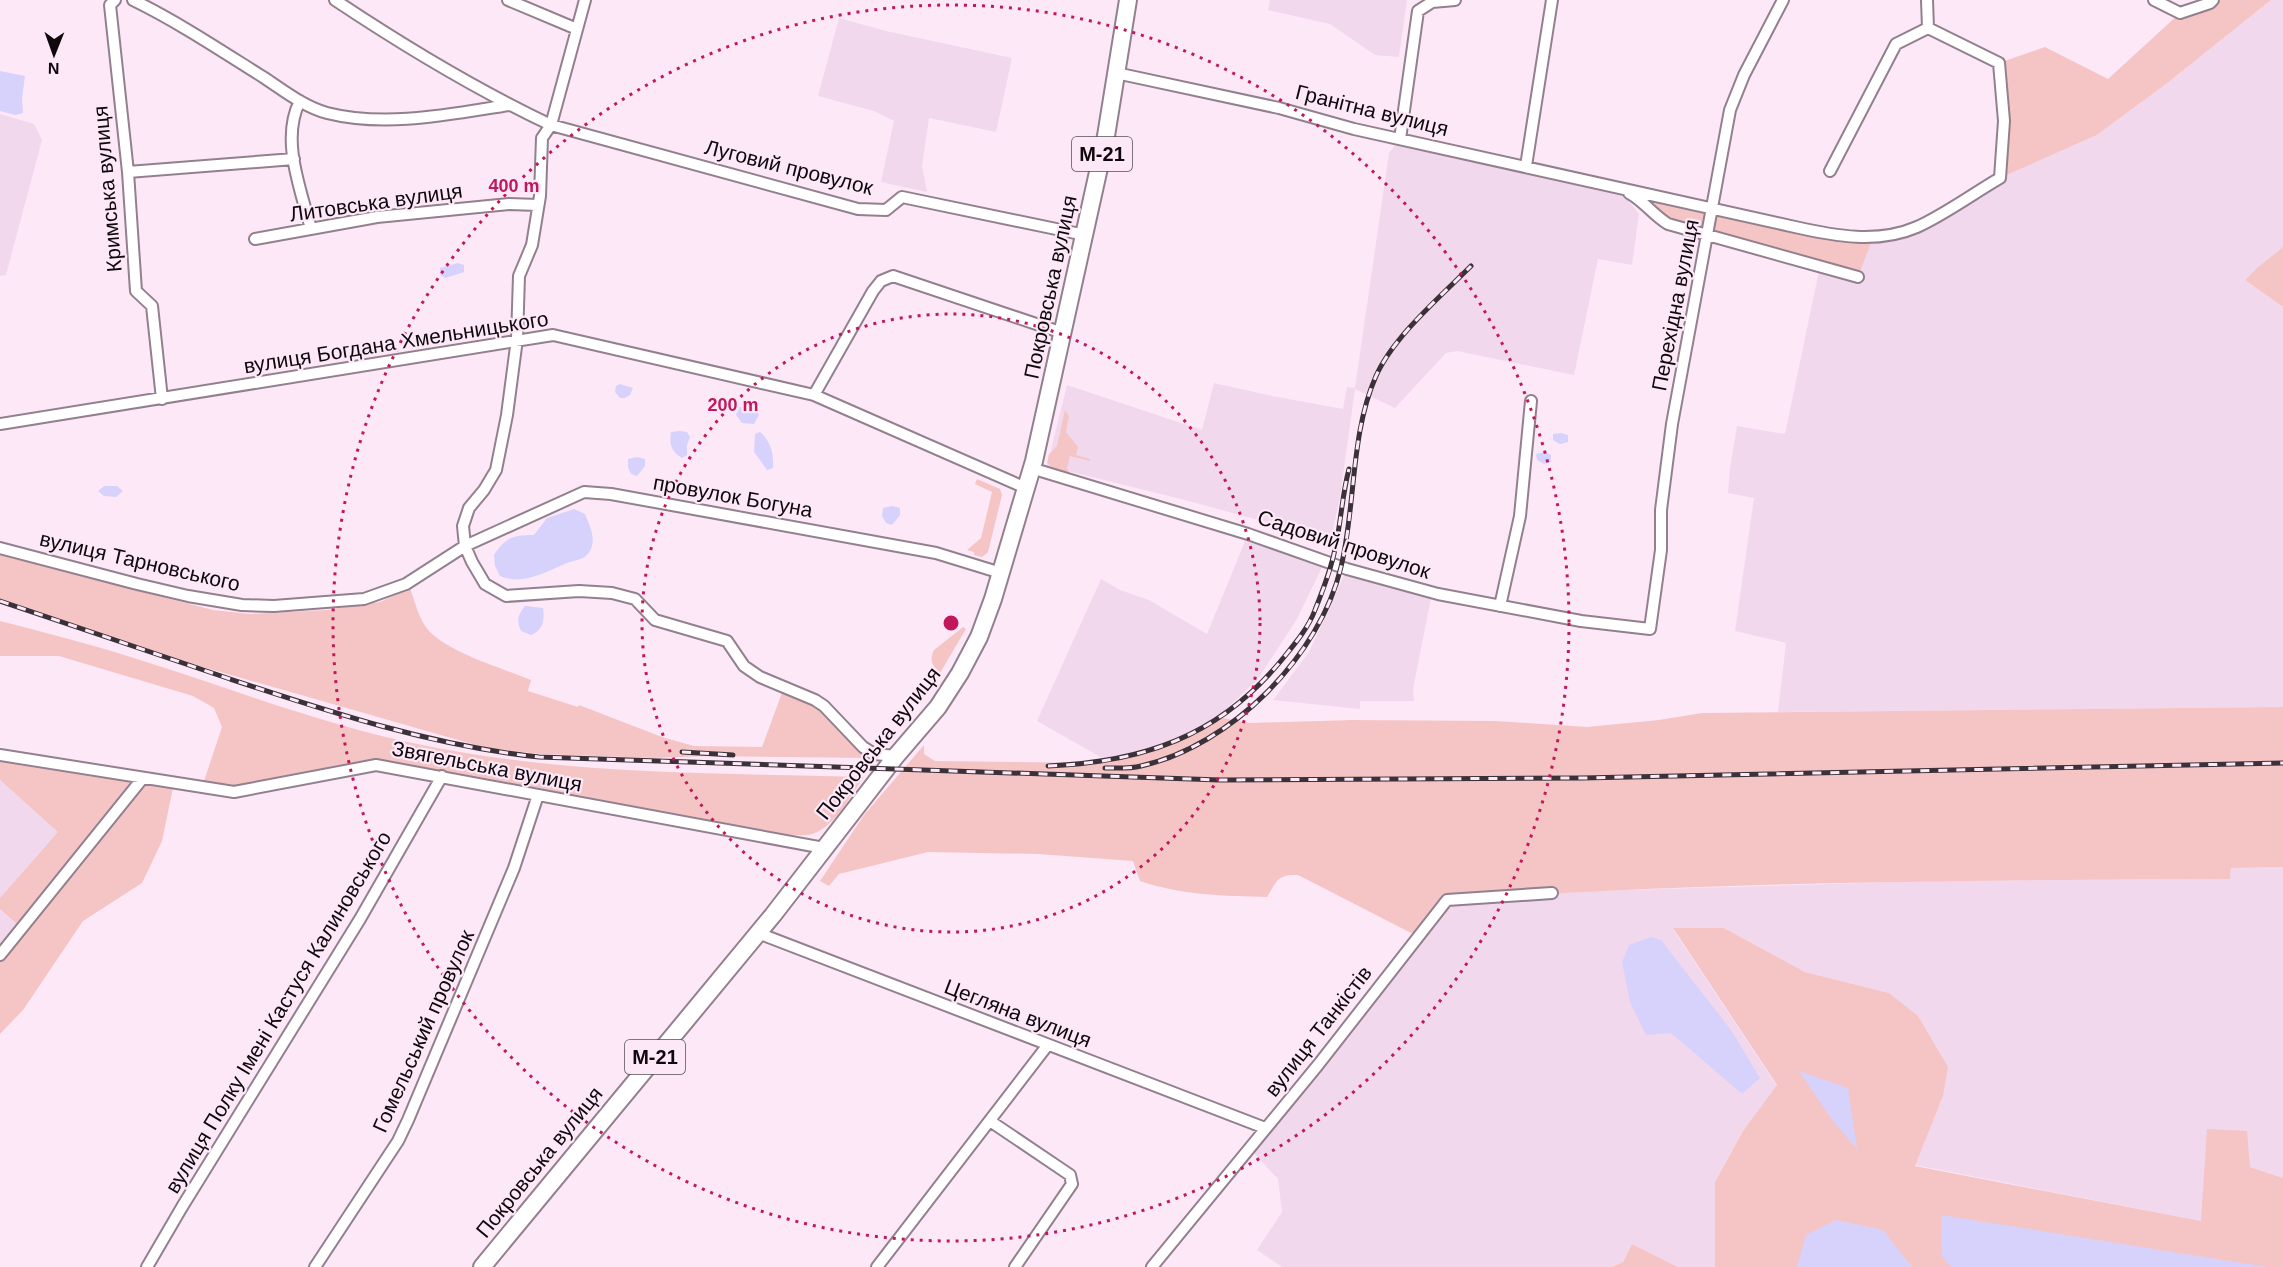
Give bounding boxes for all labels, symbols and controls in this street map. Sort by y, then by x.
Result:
north arrow [24,24,84,84]
text: N [48,60,60,77]
street label: Гранітна вулиця [1293,80,1451,140]
street label: Кримська вулиця [88,105,126,273]
street label: Луговий провулок [702,135,876,199]
road number: М-21 [1072,137,1132,171]
text: 400 m [488,176,540,196]
street label: Литовська вулиця [288,178,464,226]
street label: Покровська вулиця [1019,193,1081,381]
street label: Перехідна вулиця [1647,217,1703,393]
street label: вулиця Богдана Хмельницького [242,307,550,377]
text: 200 m [707,395,759,415]
street label: провулок Богуна [651,471,815,521]
street label: Садовий провулок [1255,505,1434,583]
street label: вулиця Тарновського [38,527,242,595]
centre of rings [941,613,961,633]
street label: Покровська вулиця [811,662,945,824]
street label: Звягельська вулиця [390,736,584,796]
street label: вулиця Полку Імені Кастуся Калиновського [160,827,396,1197]
street label: Гомельський провулок [368,926,478,1136]
street label: вулиця Танкістів [1260,961,1376,1101]
street label: Цегляна вулиця [941,974,1095,1052]
road number: М-21 [625,1040,685,1074]
street label: Покровська вулиця [471,1082,607,1242]

